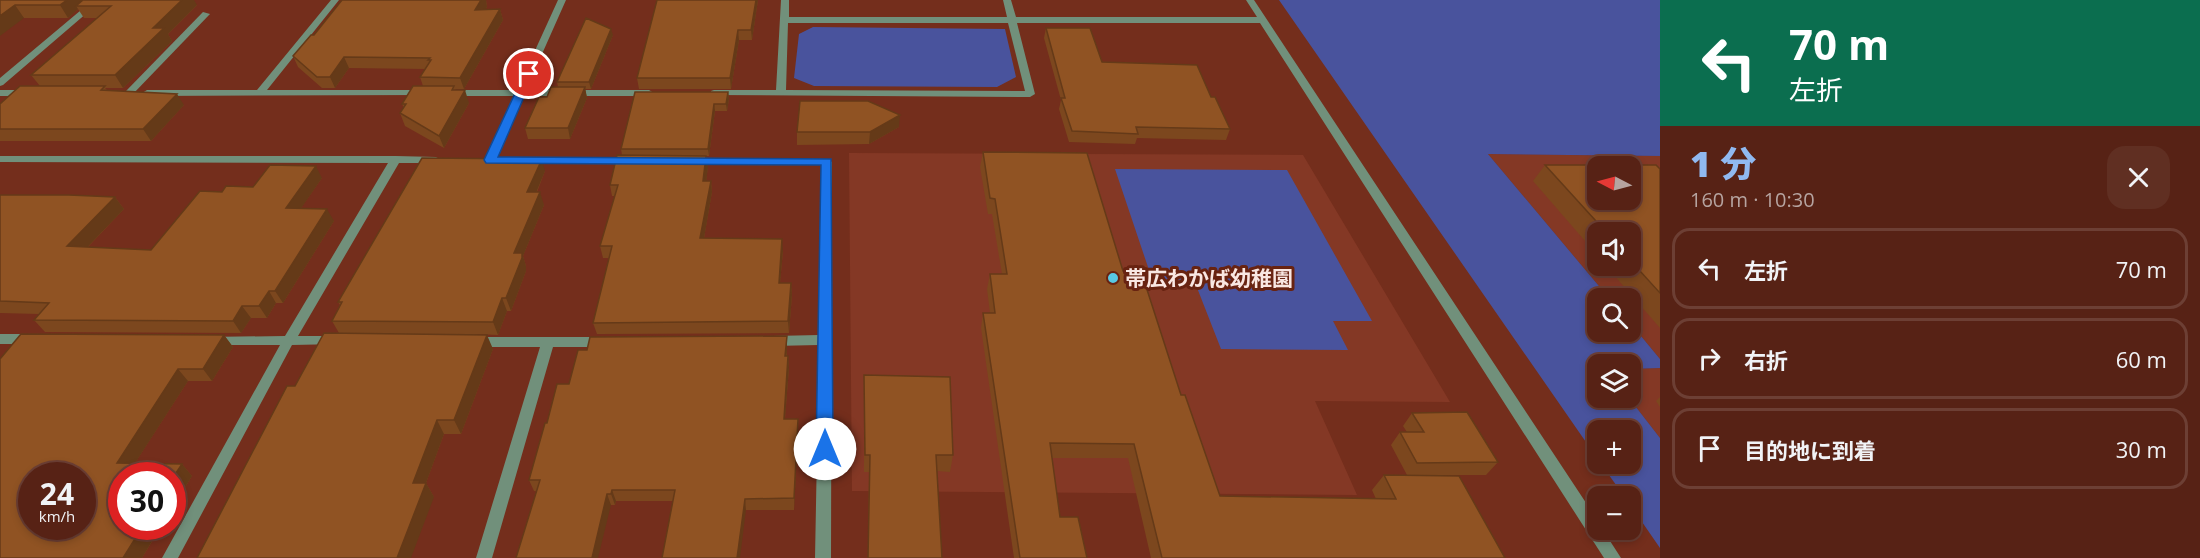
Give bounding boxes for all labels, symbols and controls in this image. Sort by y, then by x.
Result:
text: 70 m [1789,15,1889,72]
icon: left [1690,24,1768,102]
pin [503,48,554,99]
icon: arrive [512,57,545,90]
text: 左折 [1789,71,1843,108]
text: 1 分 [1690,139,1756,188]
button: close [2107,146,2170,209]
north arrow [1587,156,1641,210]
map controls [1587,156,1641,540]
text: 160 m · 10:30 [1690,186,1815,213]
button: sound [1587,222,1641,276]
icon: left [1693,252,1726,285]
text: 70 m [2116,254,2167,284]
text: 左折 [1744,255,1788,285]
place label: 帯広わかば幼稚園 [1125,264,1293,292]
marker: 帯広わかば幼稚園 [1106,271,1120,285]
button: search [1587,288,1641,342]
icon: right [1693,342,1726,375]
text: 60 m [2116,344,2167,374]
text: 右折 [1744,345,1788,375]
button: layers [1587,354,1641,408]
position arrow [793,417,857,481]
button: + [1587,420,1641,474]
icon: arrive [1693,432,1726,465]
text: 30 m [2116,434,2167,464]
text: 目的地に到着 [1744,435,1876,465]
speed limit sign: 30 [108,462,186,540]
text: 24 [40,473,74,514]
button: − [1587,486,1641,540]
text: km/h [39,506,75,526]

